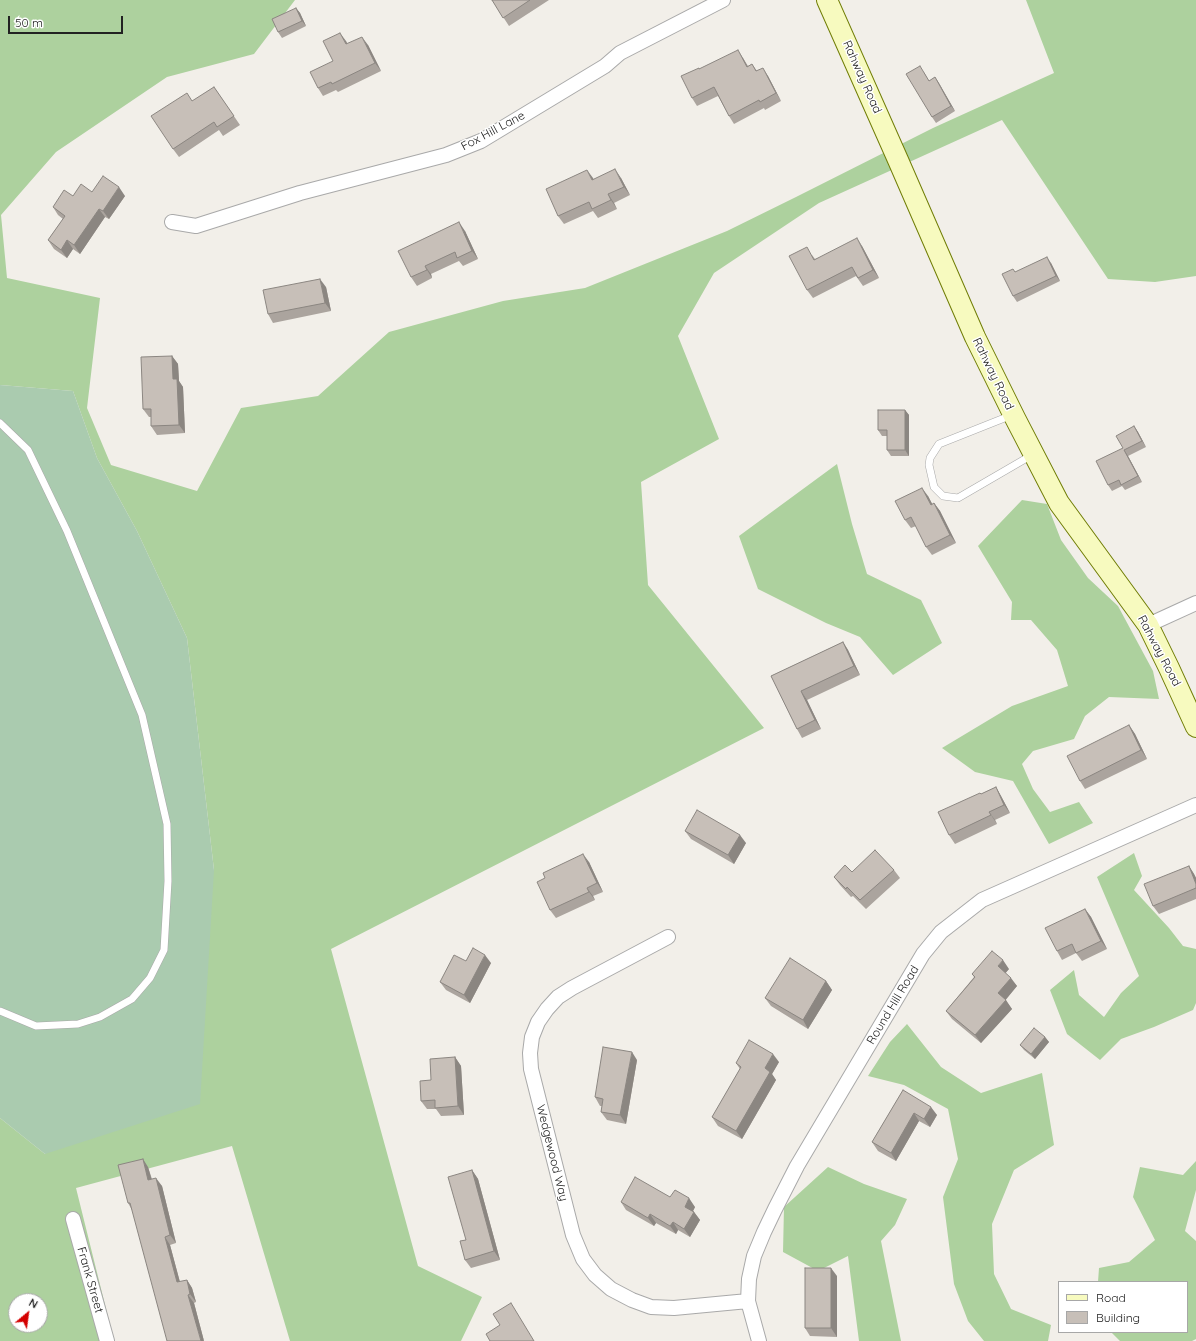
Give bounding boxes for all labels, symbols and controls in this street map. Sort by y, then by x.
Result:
scale bar [10,8,125,34]
text: 50 m [15,15,43,30]
street label: Rahway Road [839,38,885,116]
street label: Fox Hill Lane [459,108,527,154]
street label: Rahway Road [969,336,1017,412]
street label: Rahway Road [1134,613,1184,689]
street label: Round Hill Road [864,963,922,1047]
street label: Wedgewood Way [533,1103,571,1203]
street label: Frank Street [74,1245,106,1315]
legend [1058,1281,1188,1333]
text: Road [1096,1290,1126,1305]
north arrow [8,1293,48,1333]
text: N [26,1295,40,1311]
text: Building [1096,1310,1140,1325]

